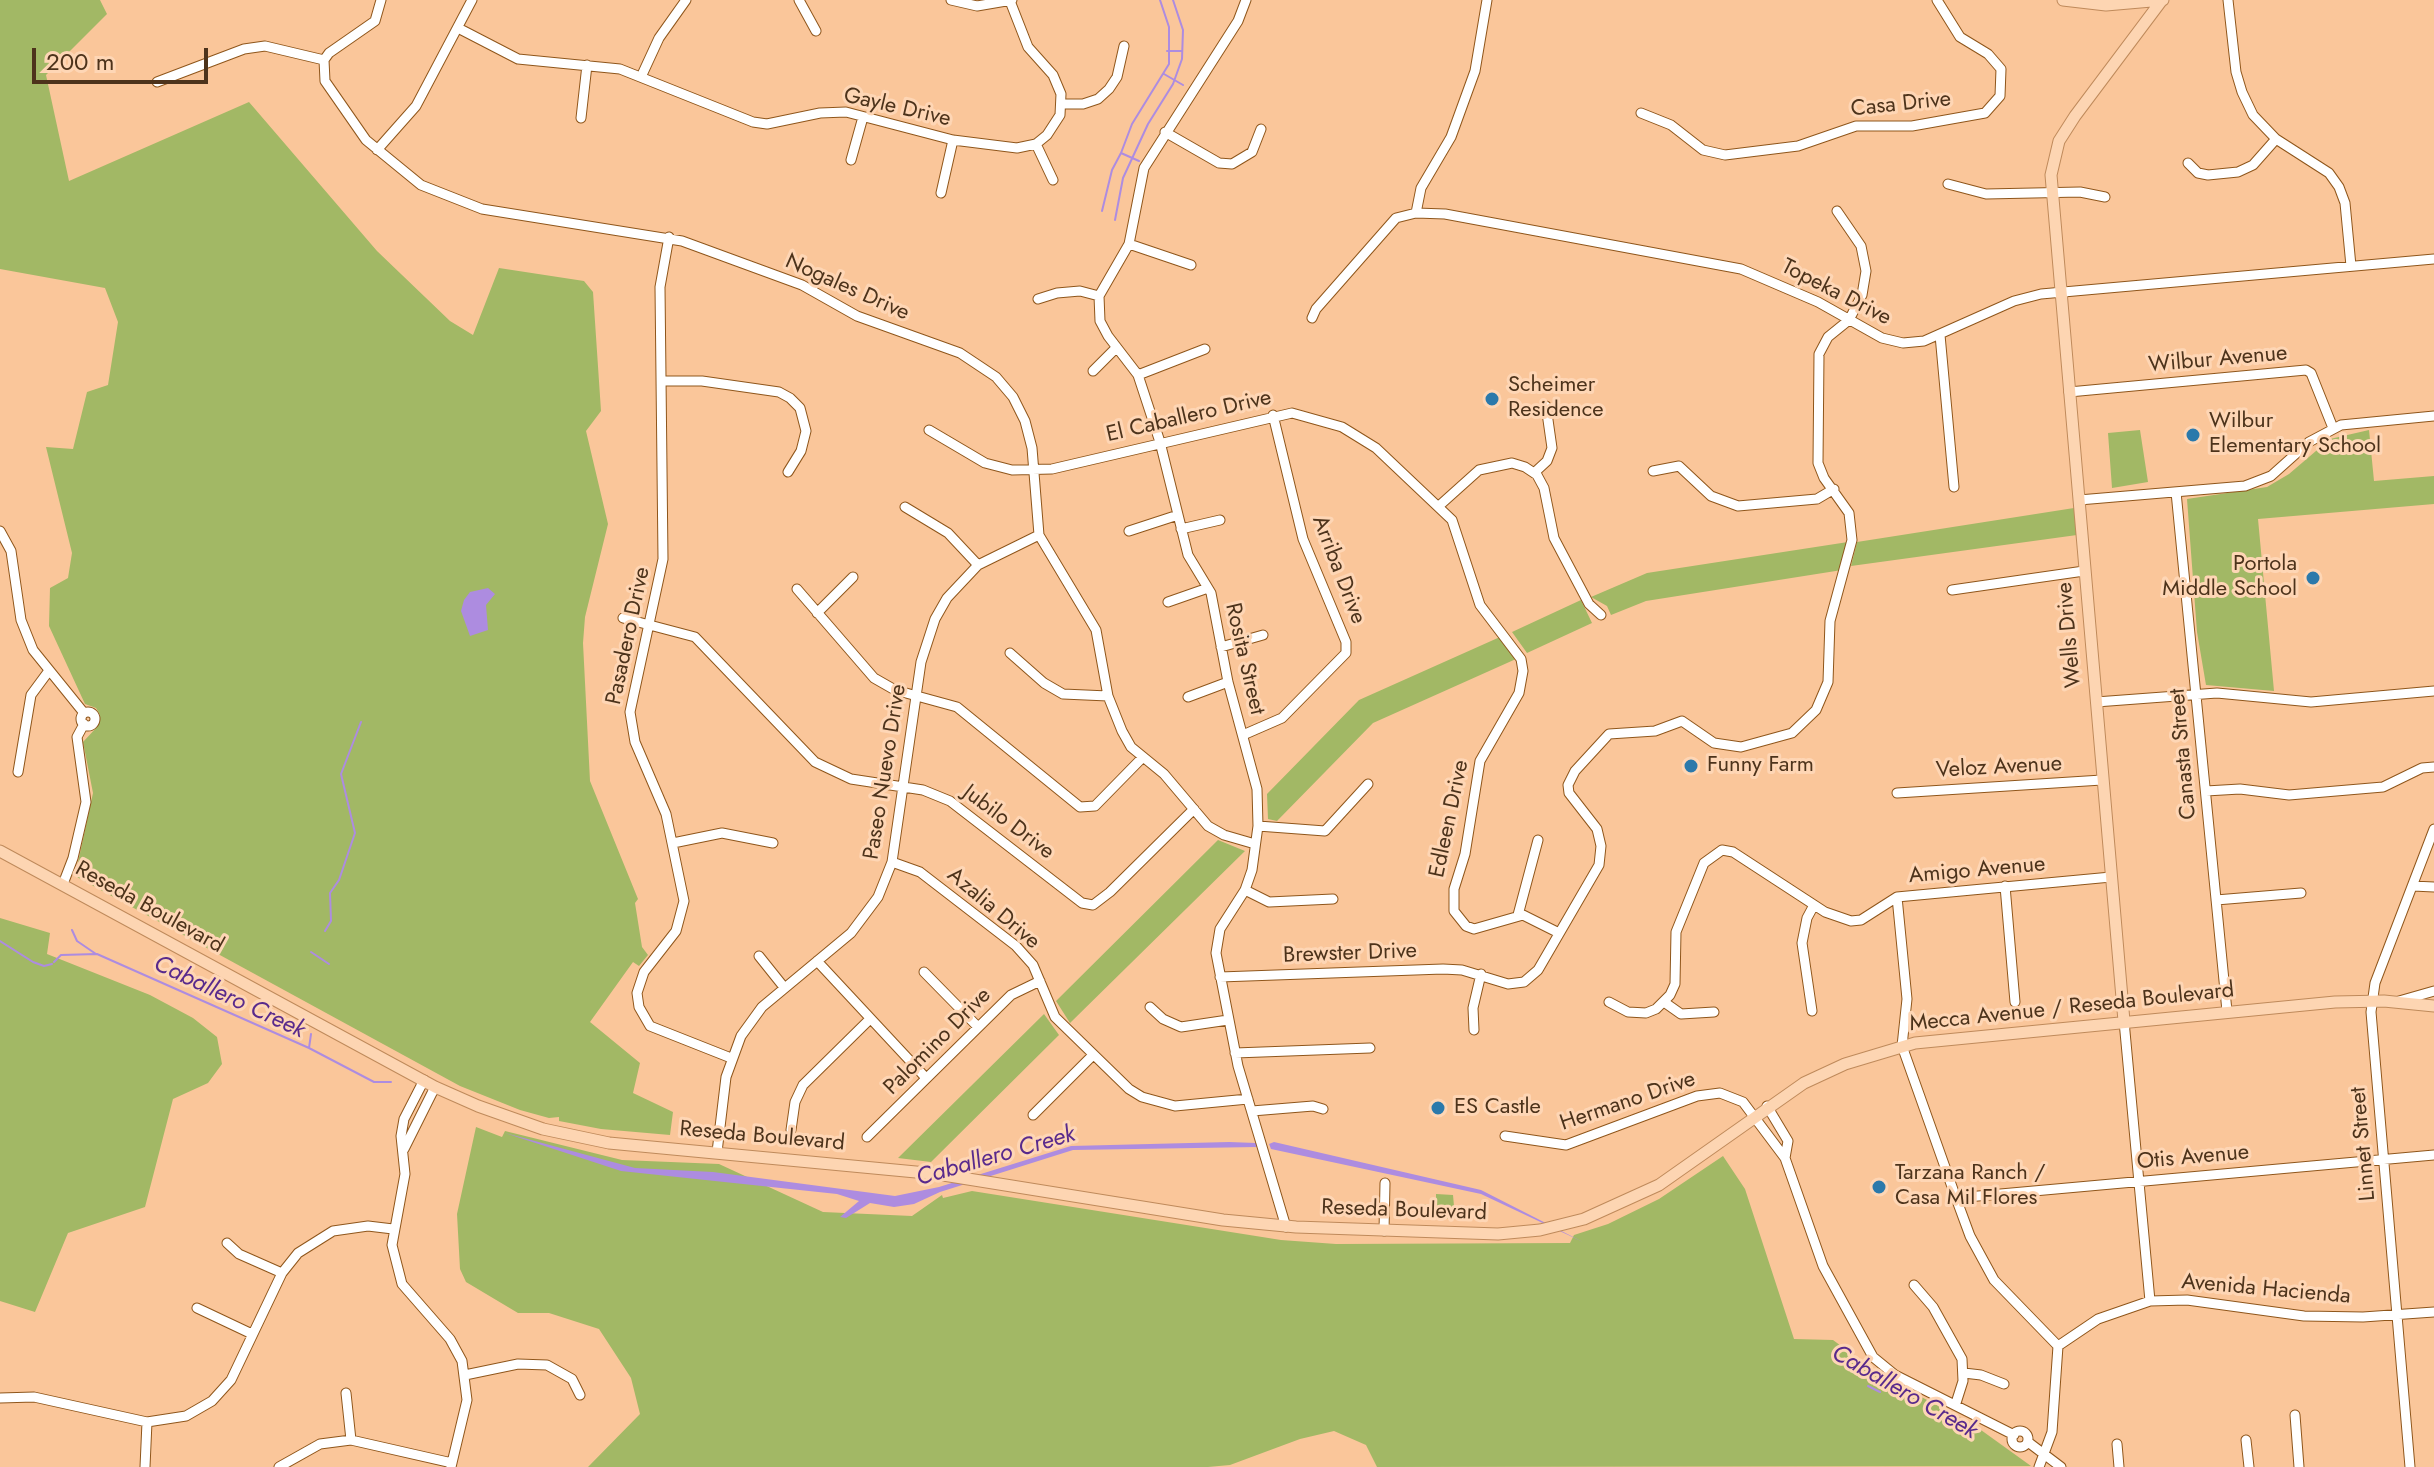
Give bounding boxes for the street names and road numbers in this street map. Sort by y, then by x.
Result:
street label: Gayle Drive [841,83,953,133]
street label: Casa Drive [1850,87,1952,123]
street label: Nogales Drive [781,249,913,327]
street label: Topeka Drive [1777,254,1895,332]
street label: Wilbur Avenue [2147,341,2289,379]
street label: El Caballero Drive [1104,385,1274,449]
street label: Arriba Drive [1305,512,1371,628]
street label: Pasadero Drive [602,565,656,707]
street label: Wells Drive [2052,581,2088,689]
street label: Rosita Street [1218,601,1270,717]
street label: Paseo Nuevo Drive [859,682,913,862]
street label: Canasta Street [2165,687,2203,821]
street label: Veloz Avenue [1935,752,2063,784]
street label: Edleen Drive [1425,758,1475,880]
street label: Jubilo Drive [957,780,1059,866]
street label: Amigo Avenue [1908,852,2046,890]
street label: Reseda Boulevard [70,856,228,960]
street label: Azalia Drive [941,863,1045,955]
street label: Brewster Drive [1283,938,1417,970]
street label: Mecca Avenue / Reseda Boulevard [1908,978,2236,1038]
street label: Palomino Drive [879,983,997,1101]
street label: Hermano Drive [1557,1066,1699,1138]
street label: Linnet Street [2346,1086,2382,1202]
street label: Reseda Boulevard [678,1117,846,1157]
street label: Otis Avenue [2136,1140,2250,1176]
street label: Reseda Boulevard [1321,1195,1487,1227]
street label: Avenida Hacienda [2180,1269,2352,1311]

